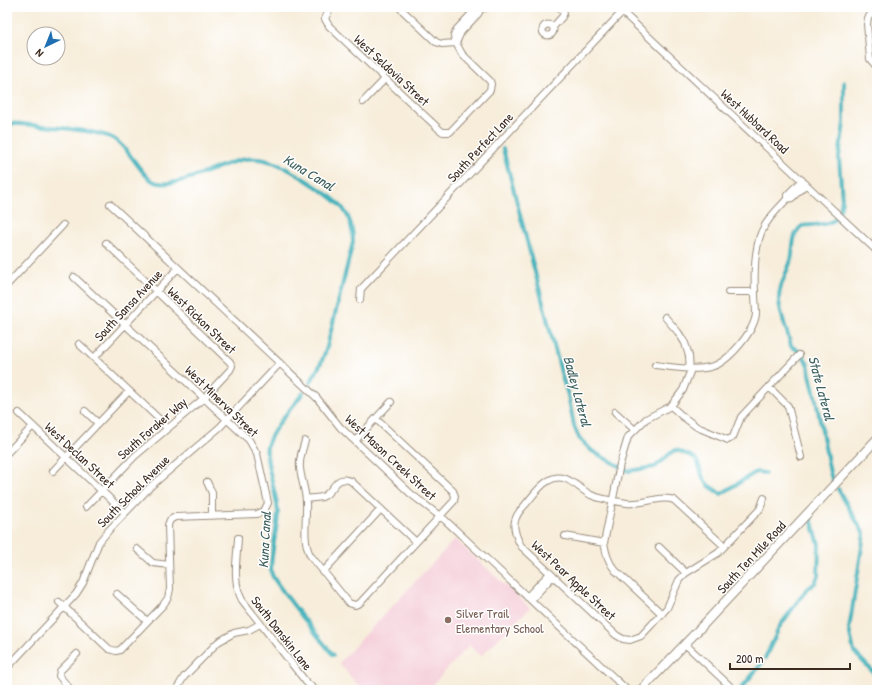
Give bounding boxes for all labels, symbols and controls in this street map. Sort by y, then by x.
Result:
north arrow [26,26,66,66]
street label: West Seldovia Street [350,30,434,110]
text: N [32,46,46,60]
street label: West Hubbard Road [717,85,793,157]
street label: South Perfect Lane [443,108,517,186]
water label: Kuna Canal [280,149,339,195]
street label: South Sansa Avenue [90,265,166,345]
street label: West Rickon Street [164,283,241,358]
water label: Badley Lateral [559,354,597,430]
water label: State Lateral [804,354,840,424]
street label: West Minerva Street [181,361,263,441]
street label: South Foraker Way [113,392,191,463]
street label: West Mason Creek Street [341,410,441,504]
street label: West Declan Street [41,418,119,493]
street label: South School Avenue [93,451,173,531]
water label: Kuna Canal [253,510,275,569]
street label: South Ten Mile Road [713,517,789,597]
street label: West Pear Apple Street [528,536,621,624]
street label: South Danskin Lane [247,592,317,674]
place label: Silver Trail Elementary School [456,604,544,637]
marker: Silver Trail Elementary School [443,615,453,625]
scale bar [730,645,850,671]
text: 200 m [736,650,763,667]

